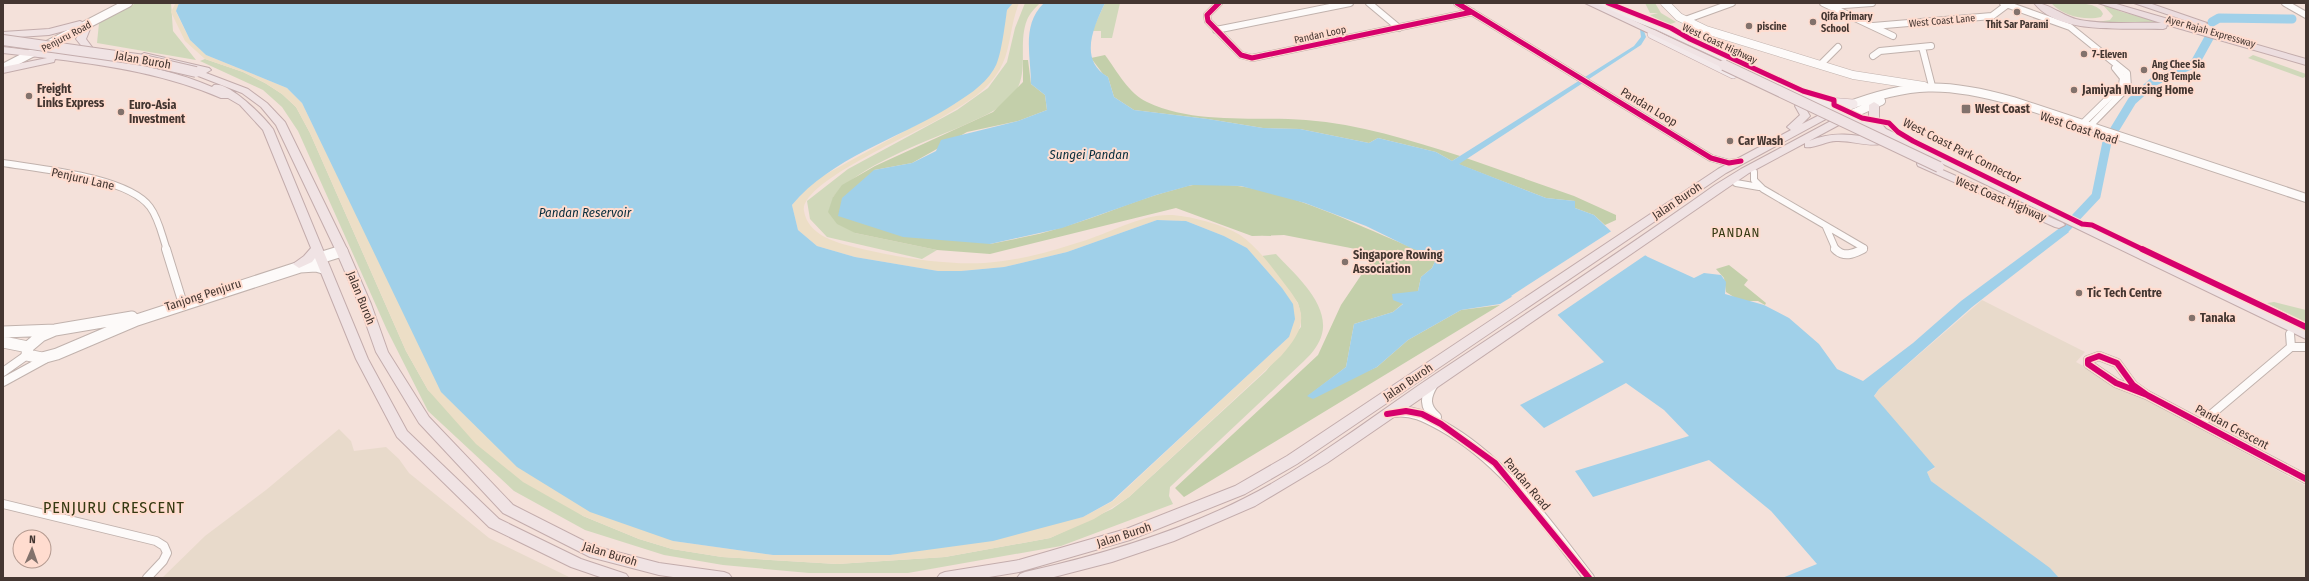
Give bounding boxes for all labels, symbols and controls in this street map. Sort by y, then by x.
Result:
marker: Thit Sar Parami [2012,7,2022,17]
place label: Qifa Primary School [1821,11,1873,35]
street label: West Coast Lane [1908,12,1976,30]
street label: Ayer Rajah Expressway [2165,13,2257,51]
marker: Qifa Primary School [1808,17,1818,27]
street label: Penjuru Road [40,19,93,55]
place label: Thit Sar Parami [1986,19,2049,31]
street label: West Coast Highway [1680,21,1759,67]
marker: piscine [1744,21,1754,31]
place label: piscine [1757,21,1787,33]
street label: Pandan Loop [1293,24,1347,46]
street label: Jalan Buroh [114,48,172,72]
marker: 7-Eleven [2079,49,2089,59]
place label: 7-Eleven [2092,49,2127,61]
place label: Ang Chee Sia Ong Temple [2151,59,2205,83]
marker: Ang Chee Sia Ong Temple [2139,65,2149,75]
place label: Freight Links Express [37,82,105,110]
place label: Jamiyah Nursing Home [2081,83,2194,97]
street label: Pandan Loop [1618,85,1680,129]
marker: Jamiyah Nursing Home [2069,85,2079,95]
marker: Freight Links Express [24,91,34,101]
place label: Euro-Asia Investment [129,98,186,126]
place label: West Coast [1975,102,2031,116]
marker: West Coast [1960,103,1972,115]
marker: Euro-Asia Investment [116,107,126,117]
street label: West Coast Road [2038,109,2120,147]
street label: West Coast Park Connector [1901,115,2024,187]
place label: Car Wash [1738,134,1783,148]
marker: Car Wash [1725,136,1735,146]
water label: Sungei Pandan [1048,147,1129,162]
street label: Penjuru Lane [50,165,116,193]
street label: West Coast Highway [1953,174,2049,225]
street label: Jalan Buroh [1650,179,1704,223]
water label: Pandan Reservoir [539,205,632,220]
district label: PANDAN [1712,225,1760,240]
place label: Singapore Rowing Association [1352,248,1442,276]
marker: Singapore Rowing Association [1340,257,1350,267]
street label: Jalan Buroh [344,269,378,327]
street label: Tanjong Penjuru [163,276,243,314]
place label: Tic Tech Centre [2087,286,2162,300]
marker: Tic Tech Centre [2074,288,2084,298]
place label: Tanaka [2200,311,2235,325]
marker: Tanaka [2187,313,2197,323]
street label: Jalan Buroh [1381,360,1435,404]
street label: Pandan Crescent [2193,402,2271,452]
street label: Pandan Road [1501,455,1553,513]
district label: PENJURU CRESCENT [43,498,185,517]
street label: Jalan Buroh [1095,520,1153,550]
north arrow [12,529,52,569]
text: N [29,533,36,546]
street label: Jalan Buroh [581,539,639,569]

